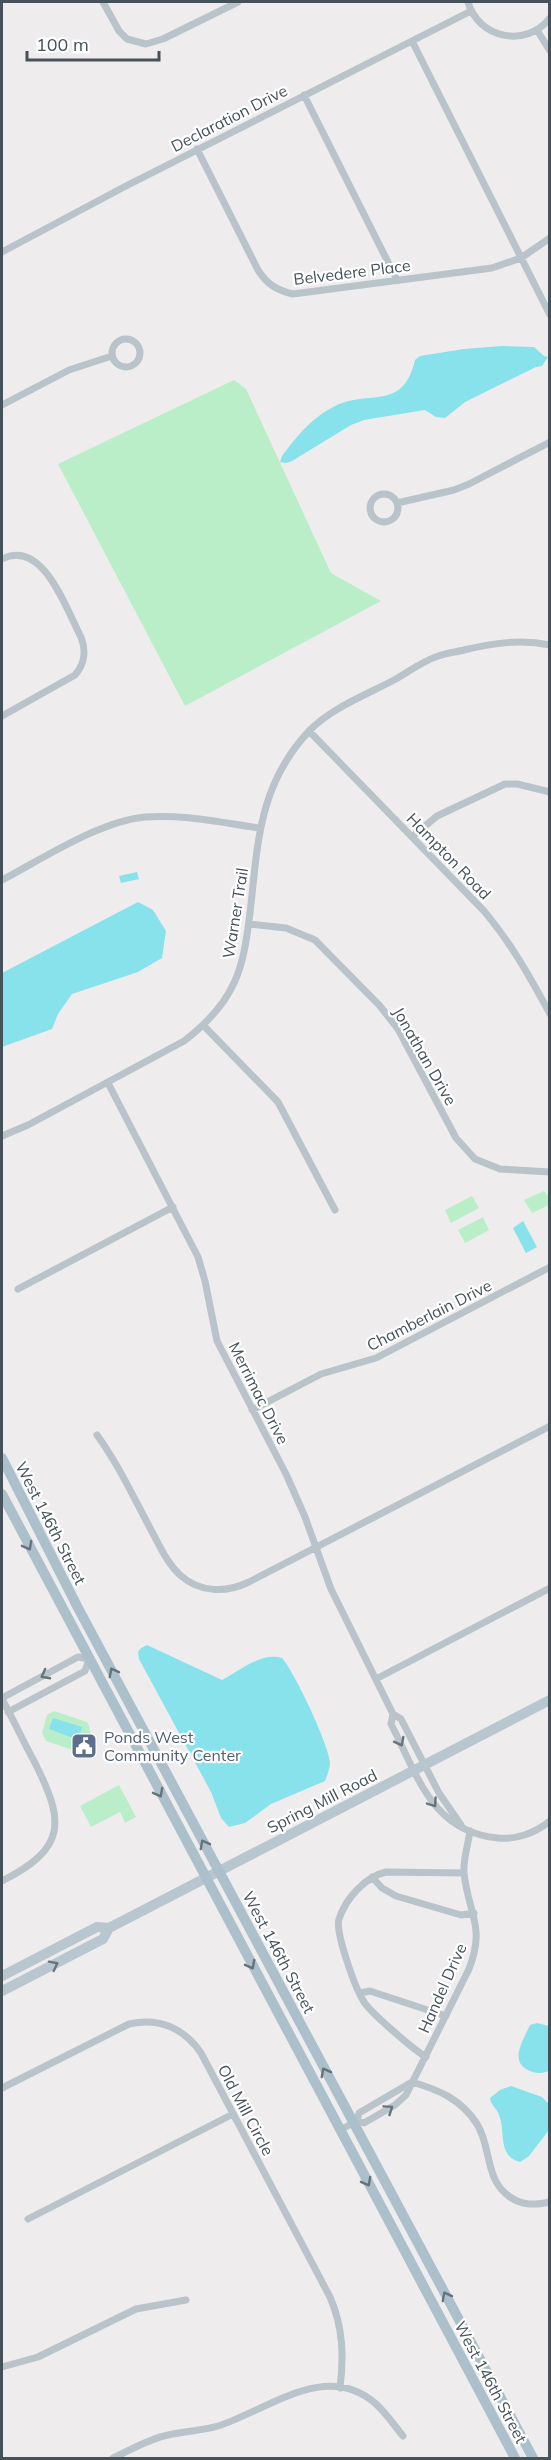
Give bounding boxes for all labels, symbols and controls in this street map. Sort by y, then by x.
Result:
scale bar [27,24,159,62]
text: 100 m [36,33,89,56]
street label: Declaration Drive [167,80,291,156]
street label: Belvedere Place [292,255,412,289]
street label: Hampton Road [403,808,495,904]
street label: Warner Trail [218,866,252,960]
street label: Jonathan Drive [389,1003,461,1109]
street label: Chamberlain Drive [363,1275,495,1355]
street label: Merrimac Drive [225,1338,293,1448]
street label: West 146th Street [11,1458,91,1588]
one-way arrow [21,1540,33,1551]
one-way arrow [109,1667,120,1678]
one-way arrow [40,1668,51,1679]
place label: Ponds West Community Center [104,1727,241,1765]
public building icon: Ponds West Community Center [69,1731,99,1761]
one-way arrow [393,1736,404,1747]
street label: Spring Mill Road [264,1765,380,1837]
one-way arrow [152,1786,163,1797]
one-way arrow [426,1796,437,1807]
one-way arrow [200,1840,211,1850]
street label: West 146th Street [238,1888,320,2017]
street label: Handel Drive [413,1940,471,2036]
one-way arrow [244,1959,255,1969]
one-way arrow [47,1960,58,1972]
street label: Old Mill Circle [214,2061,278,2159]
one-way arrow [321,2067,332,2078]
one-way arrow [382,2105,393,2116]
one-way arrow [360,2176,371,2186]
one-way arrow [442,2291,453,2302]
street label: West 146th Street [450,2318,532,2447]

